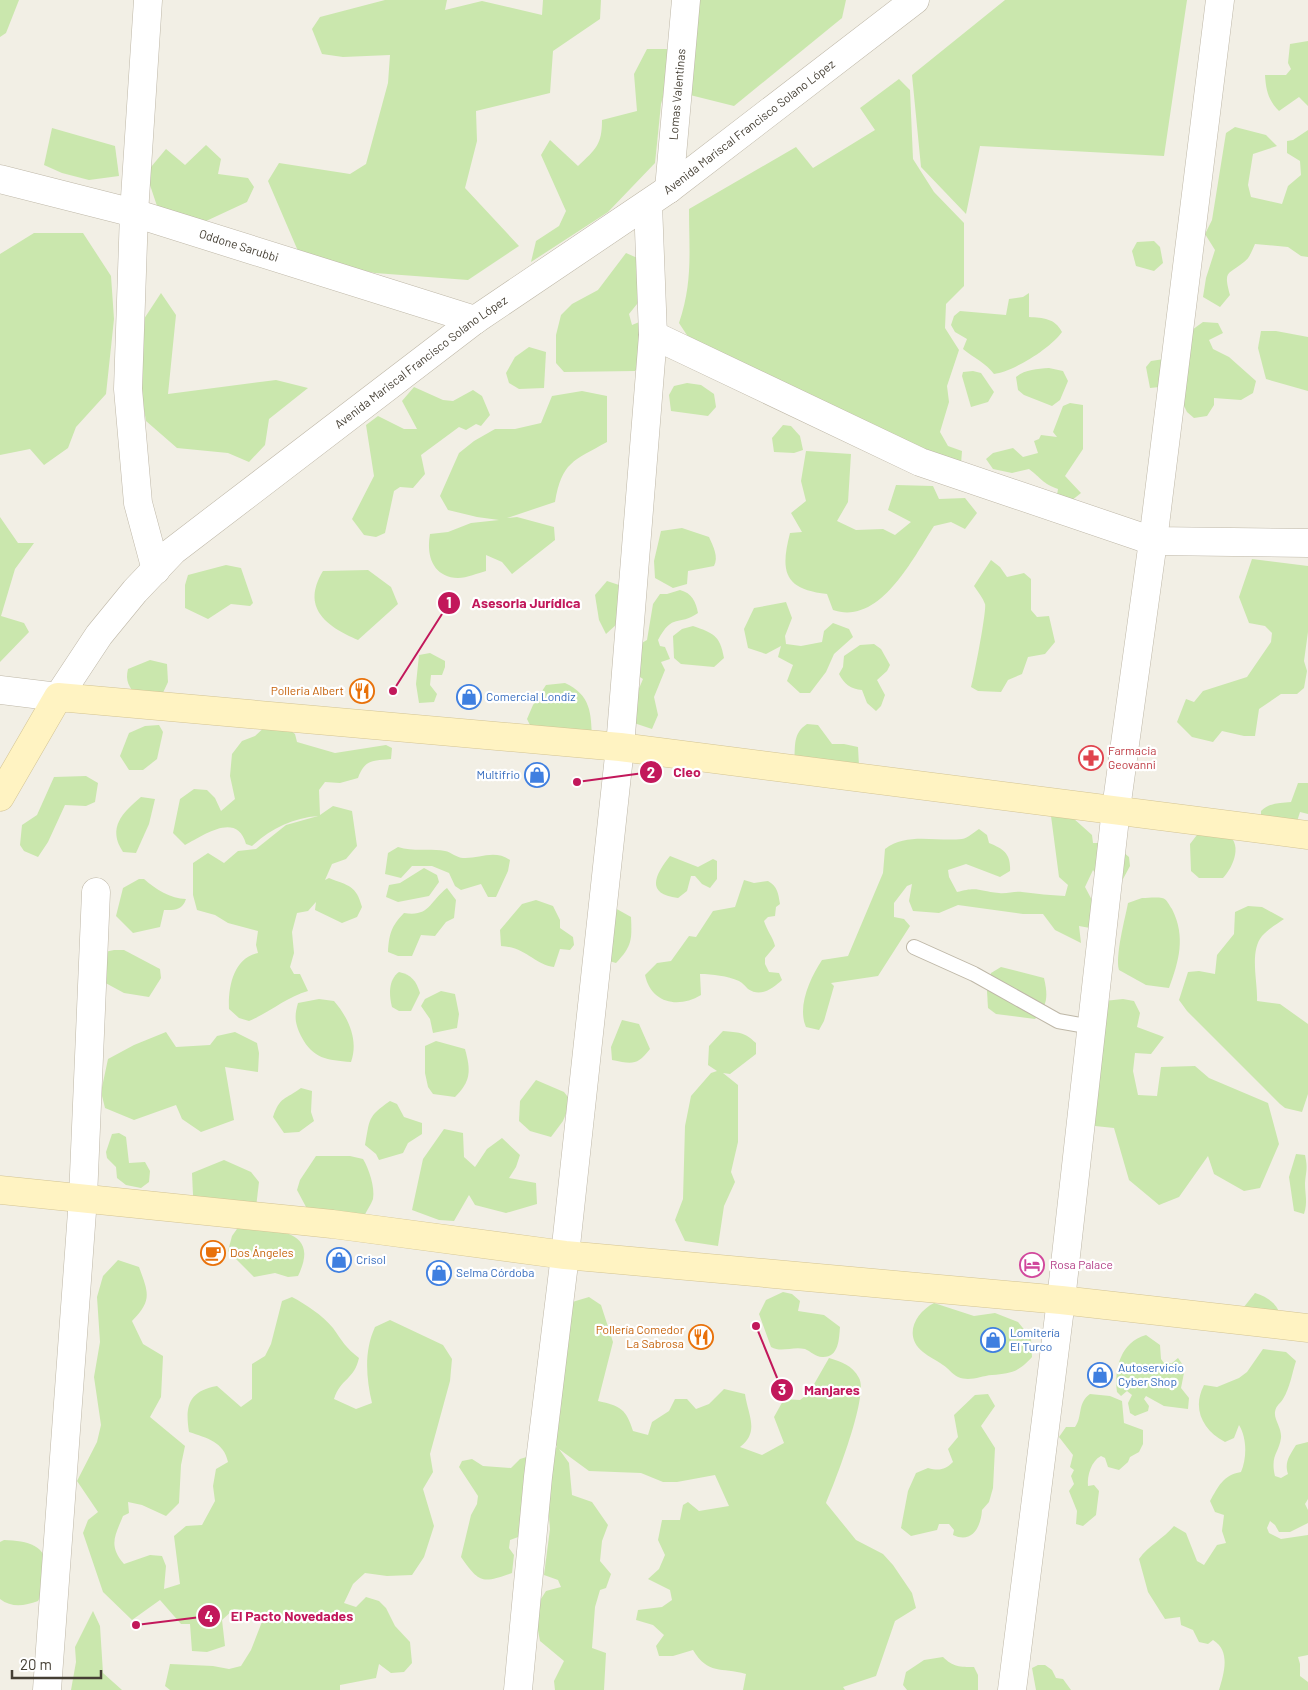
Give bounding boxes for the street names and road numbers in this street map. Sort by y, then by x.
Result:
street label: Lomas Valentinas [665,48,688,141]
street label: Avenida Mariscal Francisco Solano López [661,56,837,197]
street label: Oddone Sarubbi [198,226,280,264]
street label: Avenida Mariscal Francisco Solano López [331,292,509,431]

